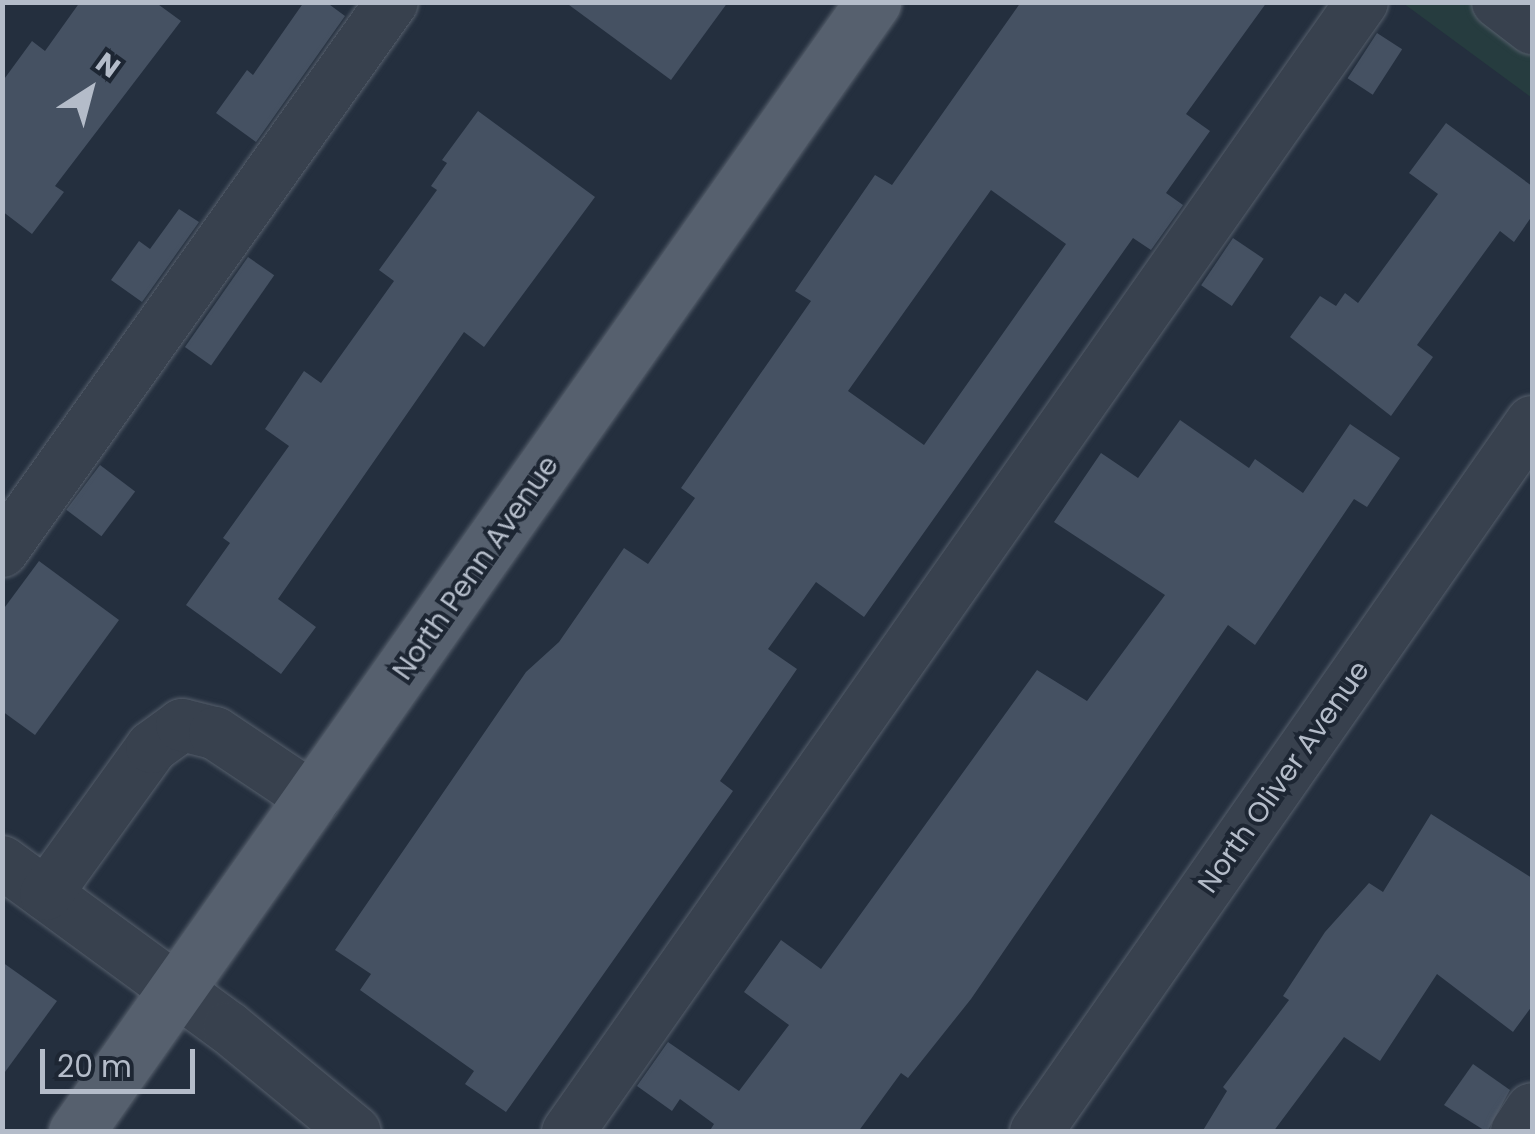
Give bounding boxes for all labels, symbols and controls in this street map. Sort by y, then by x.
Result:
north arrow [40,40,140,140]
text: N [88,43,128,87]
street label: North Penn Avenue [386,450,566,686]
street label: North Oliver Avenue [1191,655,1377,899]
scale bar [45,1029,200,1091]
text: 20 m [57,1045,132,1088]

